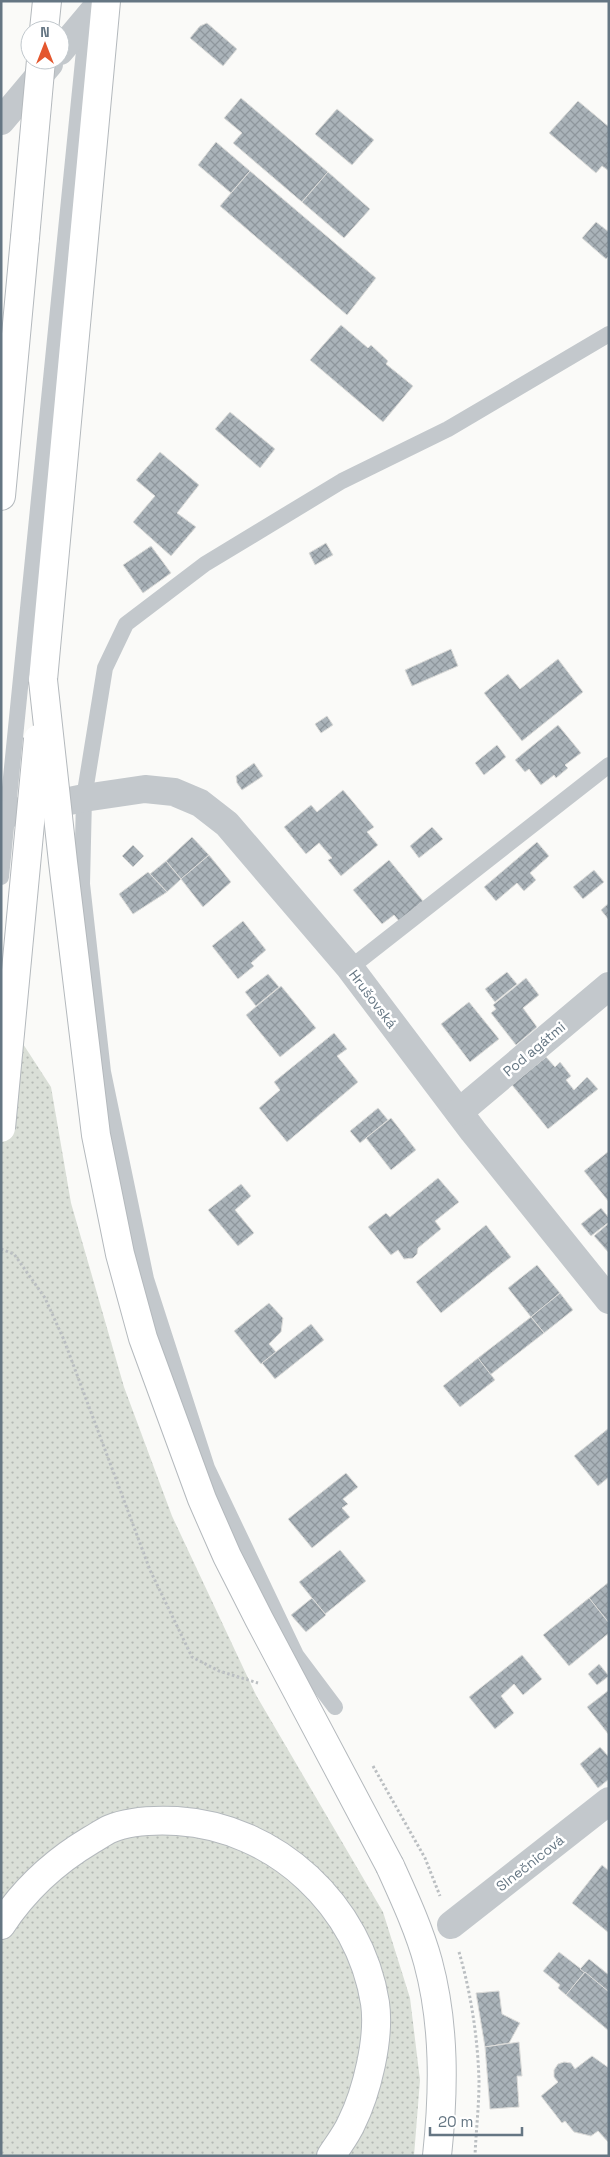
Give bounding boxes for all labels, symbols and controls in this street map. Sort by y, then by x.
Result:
north arrow [20,20,70,70]
text: N [40,23,50,41]
street label: Hrušovská [345,966,401,1032]
street label: Pod agátmi [499,1018,569,1080]
street label: Slnečnicová [492,1831,568,1895]
scale bar [430,2104,522,2136]
text: 20 m [438,2112,473,2131]

